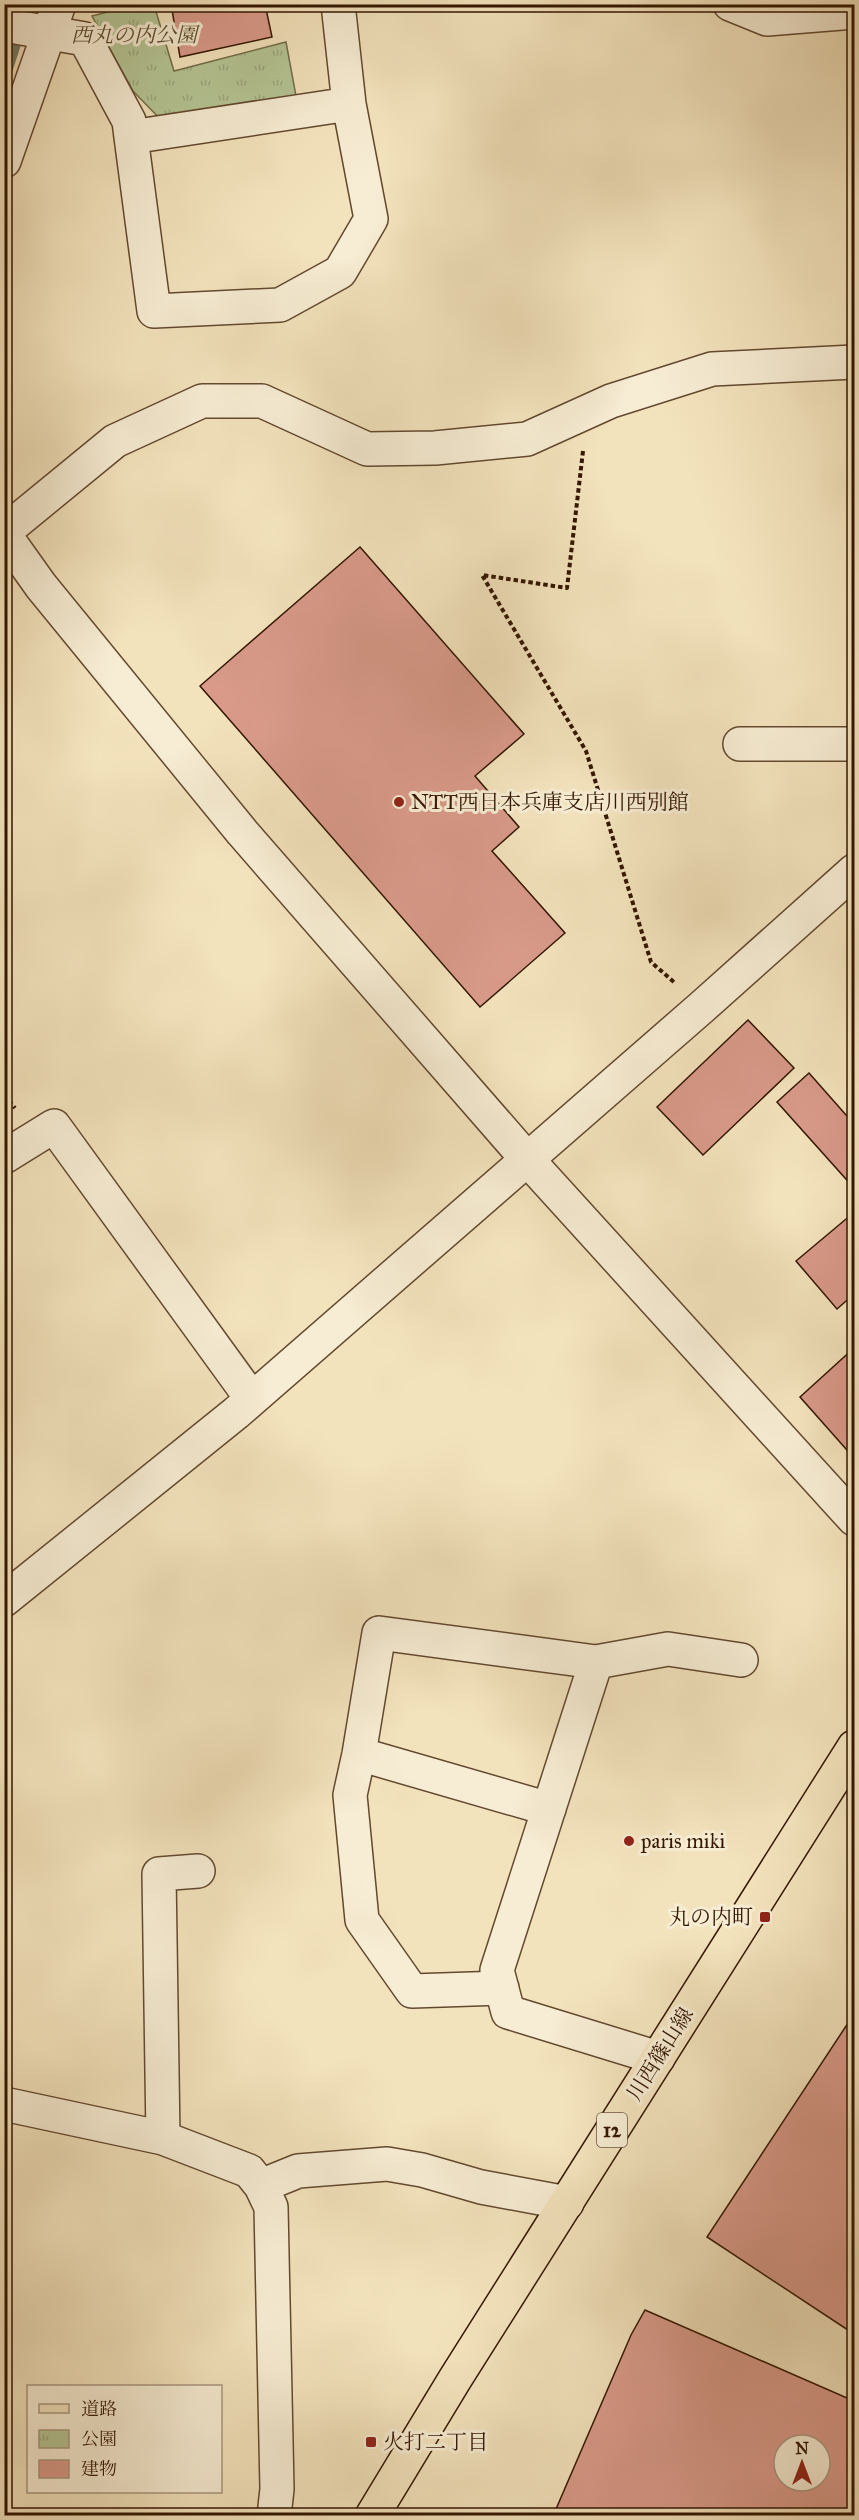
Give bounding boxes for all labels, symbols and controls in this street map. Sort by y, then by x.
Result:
park label: 西丸の内公園 [71,22,200,48]
place label: NTT西日本兵庫支店川西別館 [411,789,689,815]
marker: NTT西日本兵庫支店川西別館 [392,795,406,809]
place label: paris miki [640,1828,725,1854]
marker: paris miki [622,1834,636,1848]
place label: 丸の内町 [669,1904,753,1930]
marker: 丸の内町 [758,1910,772,1924]
street label: 川西篠山線 [621,2003,699,2105]
road number: 12 [597,2113,627,2147]
legend [27,2385,222,2493]
text: 道路 [81,2398,117,2420]
text: 公園 [81,2428,117,2450]
place label: 火打二丁目 [383,2429,488,2455]
north arrow [772,2433,832,2493]
marker: 火打二丁目 [364,2435,378,2449]
text: N [795,2439,809,2458]
text: 建物 [81,2458,117,2480]

